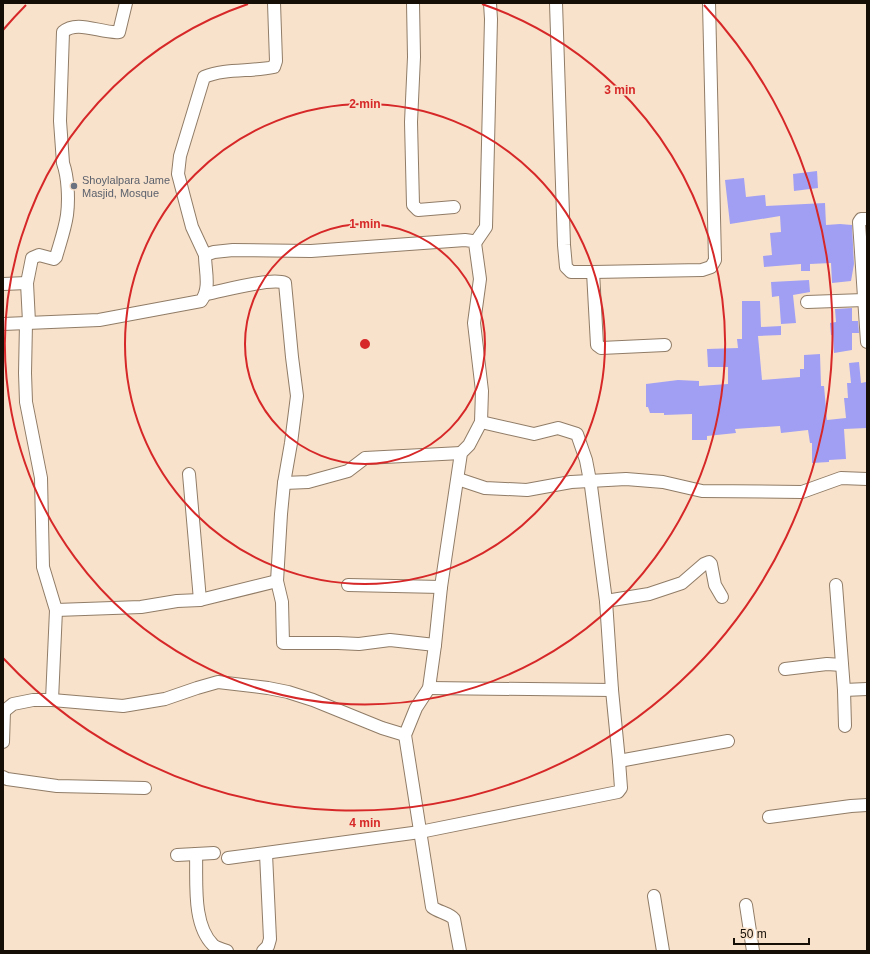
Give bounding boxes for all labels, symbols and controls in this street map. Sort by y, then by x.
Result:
text: 3 min [604,83,636,97]
text: 2 min [349,97,381,111]
place label: Shoylalpara Jame Masjid, Mosque [82,174,170,199]
marker: Shoylalpara Jame Masjid, Mosque [69,181,79,191]
text: 1 min [349,217,381,231]
centre of rings [358,337,372,351]
text: 4 min [349,816,381,830]
scale bar [734,920,809,946]
text: 50 m [740,927,767,941]

